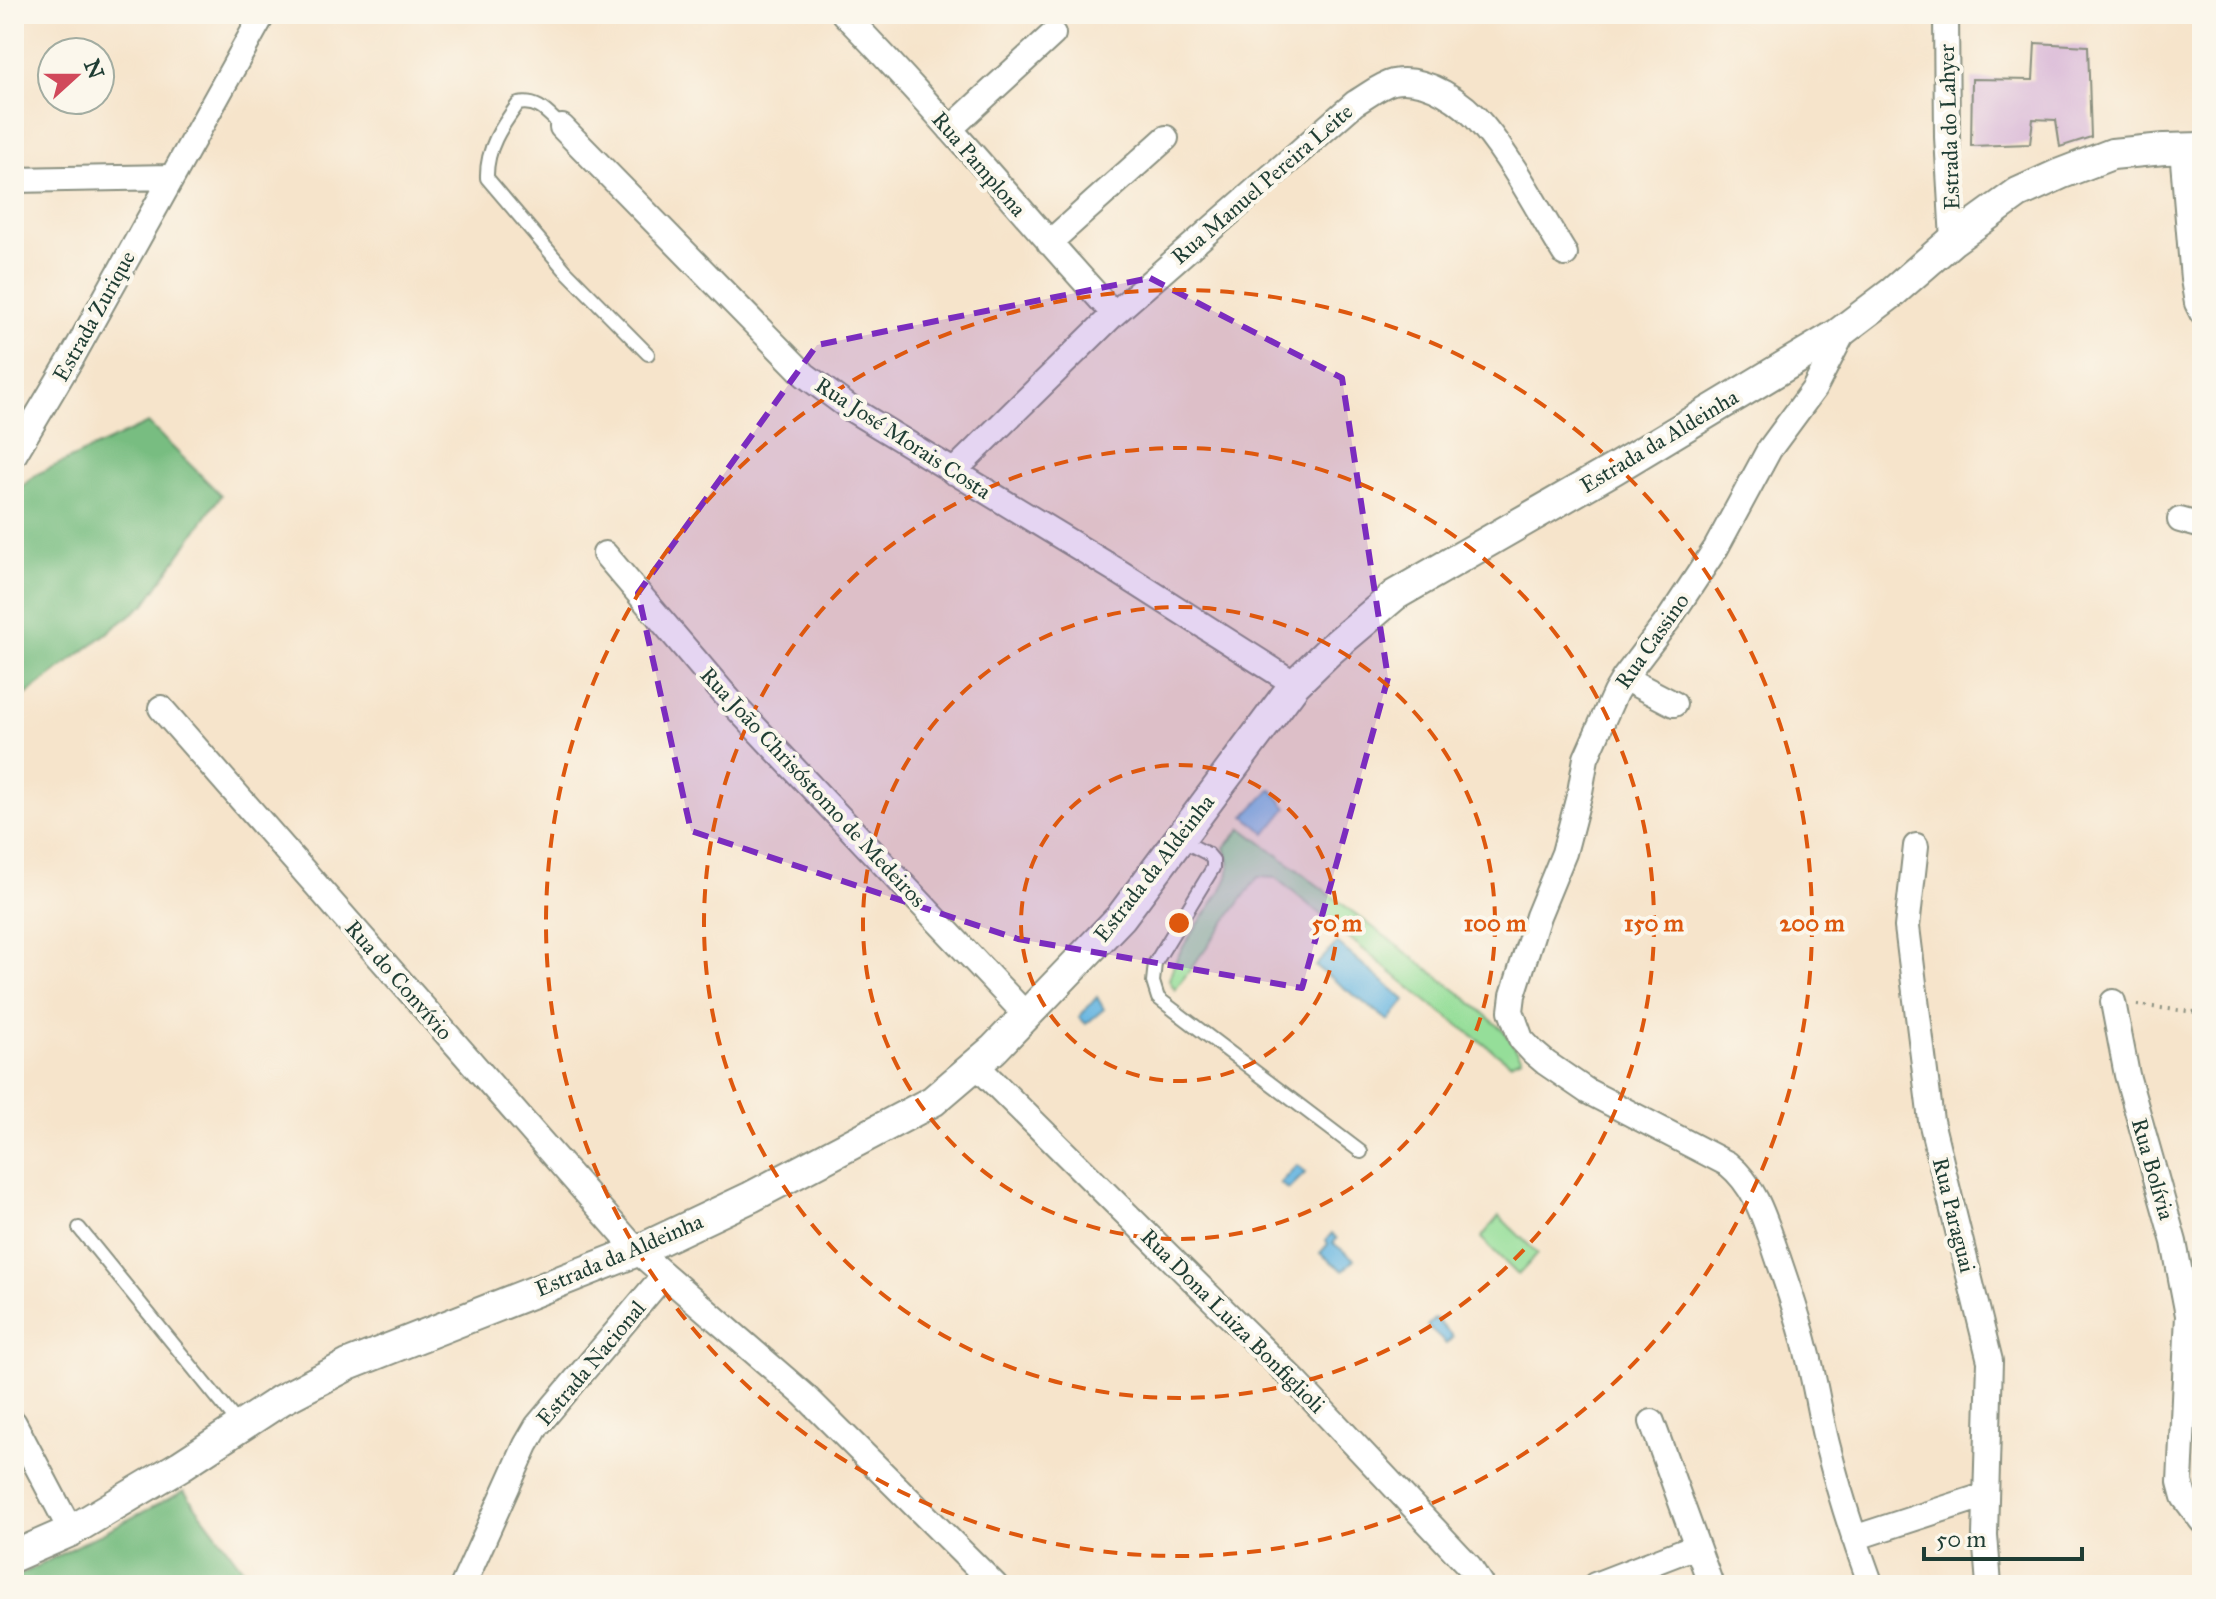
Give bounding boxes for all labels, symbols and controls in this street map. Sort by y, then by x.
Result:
north arrow [36,36,116,116]
street label: Estrada do Lahyer [1933,43,1965,210]
text: N [78,55,110,83]
street label: Rua Manuel Pereira Leite [1166,98,1358,270]
street label: Rua Pamplona [926,106,1032,223]
street label: Estrada Zurique [47,246,141,386]
street label: Rua José Morais Costa [810,371,996,505]
street label: Estrada da Aldeinha [1575,383,1744,499]
street label: Rua Cassino [1609,588,1695,694]
street label: Rua João Chrisóstomo de Medeiros [695,661,931,913]
street label: Estrada da Aldeinha [1088,788,1220,947]
text: 50 m [1312,908,1363,938]
text: 100 m [1464,908,1527,938]
text: 150 m [1624,908,1685,938]
text: 200 m [1779,908,1845,938]
centre of rings [1165,909,1193,937]
street label: Rua do Convívio [340,914,458,1046]
street label: Rua Bolívia [2126,1115,2181,1224]
street label: Rua Paraguai [1927,1155,1981,1275]
street label: Estrada da Aldeinha [531,1207,708,1303]
street label: Rua Dona Luiza Bonfiglioli [1135,1223,1331,1419]
street label: Estrada Nacional [531,1295,651,1431]
scale bar [1924,1511,2082,1561]
text: 50 m [1936,1524,1986,1554]

